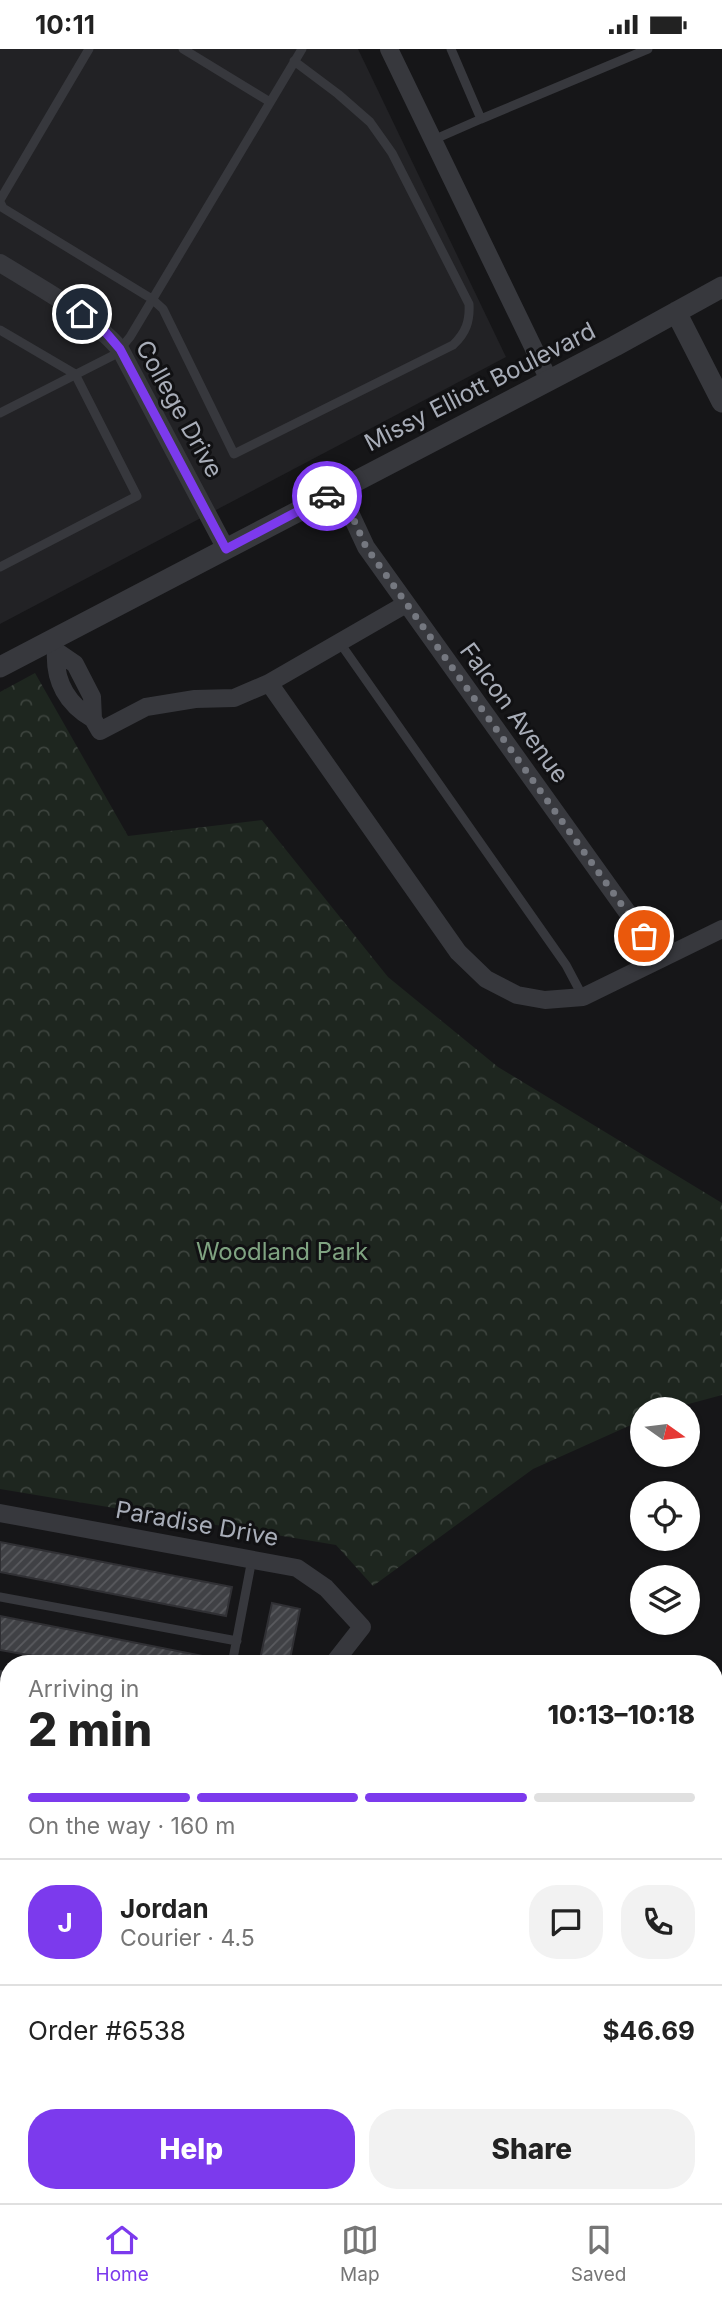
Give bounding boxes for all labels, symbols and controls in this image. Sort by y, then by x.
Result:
text: 10:11 [35,9,95,40]
pin [52,284,112,344]
icon: home [63,295,101,333]
street label: Missy Elliott Boulevard [360,316,600,457]
street label: College Drive [130,335,229,483]
courier [292,461,362,531]
icon: car [308,477,346,515]
street label: Falcon Avenue [454,637,575,788]
pin [614,906,674,966]
icon: bag [625,917,663,955]
park label: Woodland Park [196,1237,368,1266]
north arrow [630,1397,700,1467]
map controls [630,1397,700,1635]
button: locate [630,1481,700,1551]
street label: Paradise Drive [113,1495,281,1552]
button: layers [630,1565,700,1635]
text: Arriving in [28,1675,139,1703]
text: 10:13–10:18 [547,1699,695,1730]
text: 2 min [28,1701,152,1757]
text: On the way · 160 m [28,1812,235,1840]
button: chat [529,1885,603,1959]
button: phone [621,1885,695,1959]
text: Jordan [120,1893,209,1924]
text: J [57,1907,73,1938]
text: Courier · 4.5 [120,1924,255,1952]
text: Order #6538 [28,2015,186,2046]
text: $46.69 [603,2015,695,2046]
button: Help [28,2109,355,2189]
button: Share [369,2109,695,2189]
tab: Home [96,2221,149,2286]
tab: Map [340,2221,380,2286]
tab: Saved [571,2221,626,2286]

